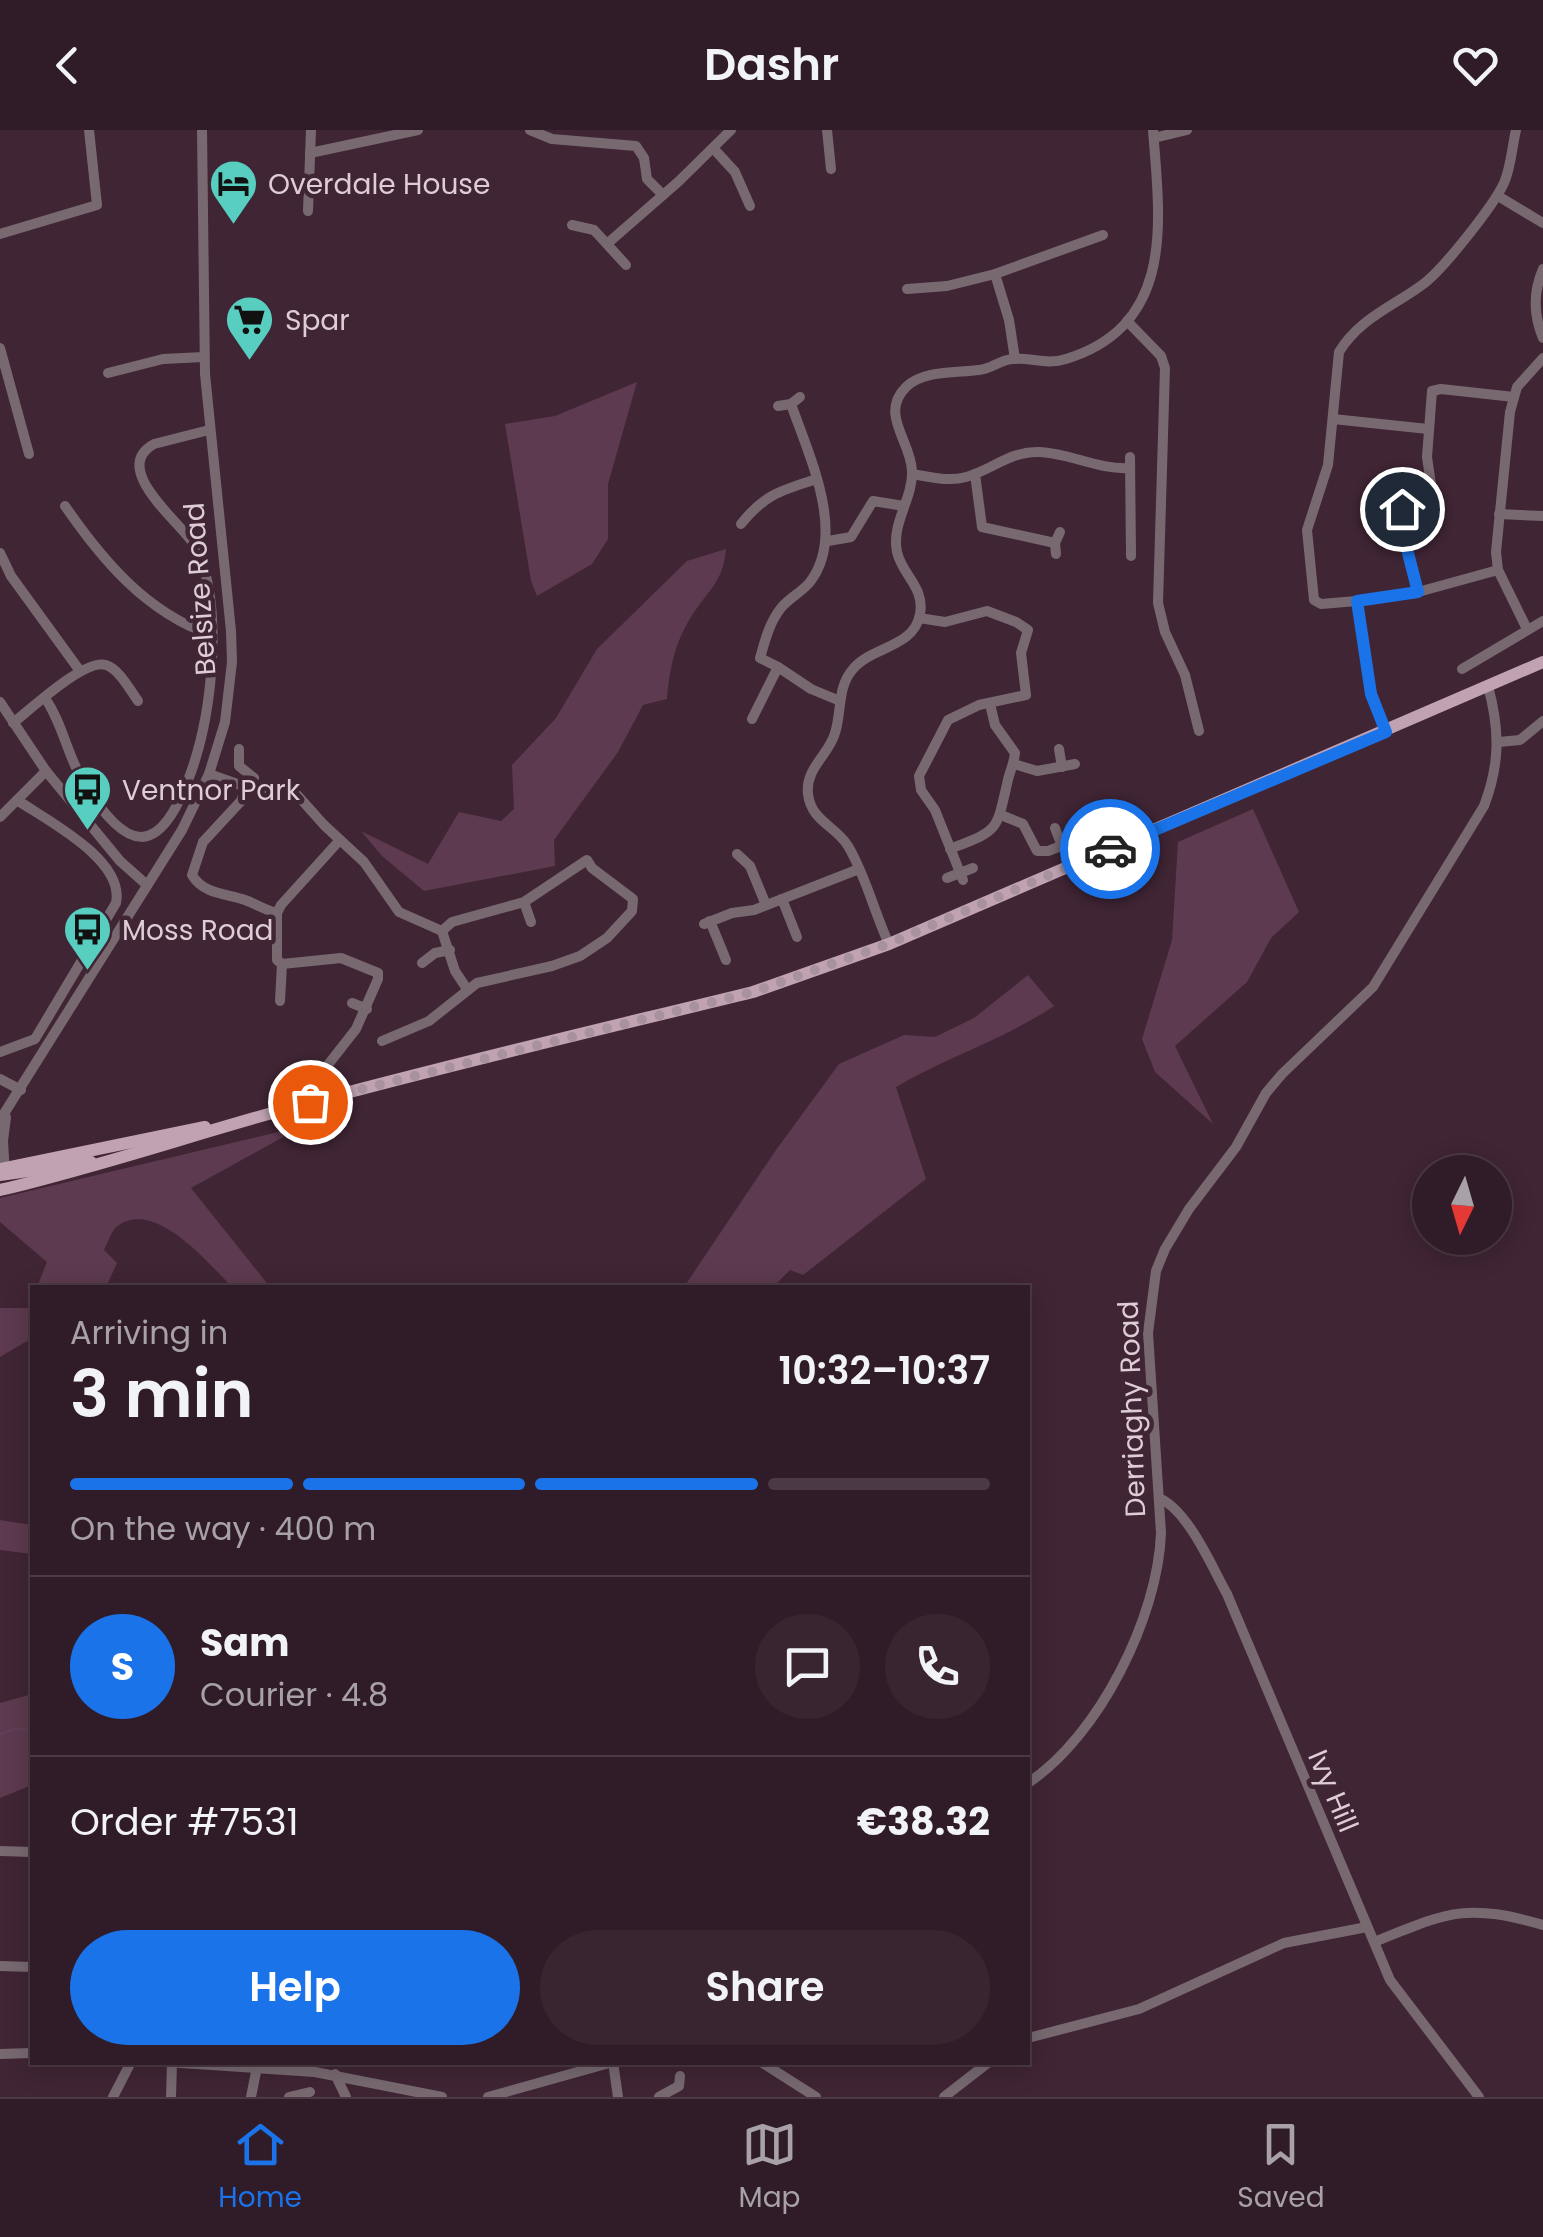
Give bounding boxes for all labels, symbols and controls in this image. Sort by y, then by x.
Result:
text: Dashr [704,33,839,96]
icon: back [40,38,95,93]
icon: heart [1448,38,1503,93]
hotel icon: Overdale House [207,158,259,226]
place label: Overdale House [268,165,490,204]
supermarket icon: Spar [224,294,276,362]
place label: Spar [285,301,350,340]
pin [1360,467,1445,552]
icon: home [1375,482,1430,537]
street label: Belsize Road [175,501,225,677]
bus stop icon: Ventnor Park [61,764,113,832]
place label: Ventnor Park [122,771,301,810]
courier [1060,799,1160,899]
icon: car [1083,822,1138,877]
bus stop icon: Moss Road [61,904,113,972]
place label: Moss Road [122,911,274,950]
pin [268,1060,353,1145]
icon: bag [283,1075,338,1130]
north arrow [1412,1155,1512,1255]
map controls [1412,1155,1512,1255]
street label: Derriaghy Road [1109,1300,1155,1518]
text: Arriving in [70,1310,228,1355]
text: 10:32–10:37 [779,1344,990,1397]
text: 3 min [70,1349,254,1440]
text: On the way · 400 m [70,1506,376,1551]
button: chat [755,1614,860,1719]
button: phone [885,1614,990,1719]
text: Sam [200,1616,289,1669]
text: S [111,1640,134,1693]
text: Courier · 4.8 [200,1672,388,1717]
street label: Ivy Hill [1298,1744,1368,1838]
text: Order #7531 [70,1795,299,1848]
text: €38.32 [857,1795,990,1848]
button: Help [70,1930,520,2045]
button: Share [540,1930,990,2045]
tab: Home [218,2117,302,2219]
tab: Map [739,2117,801,2219]
tab: Saved [1237,2117,1325,2219]

